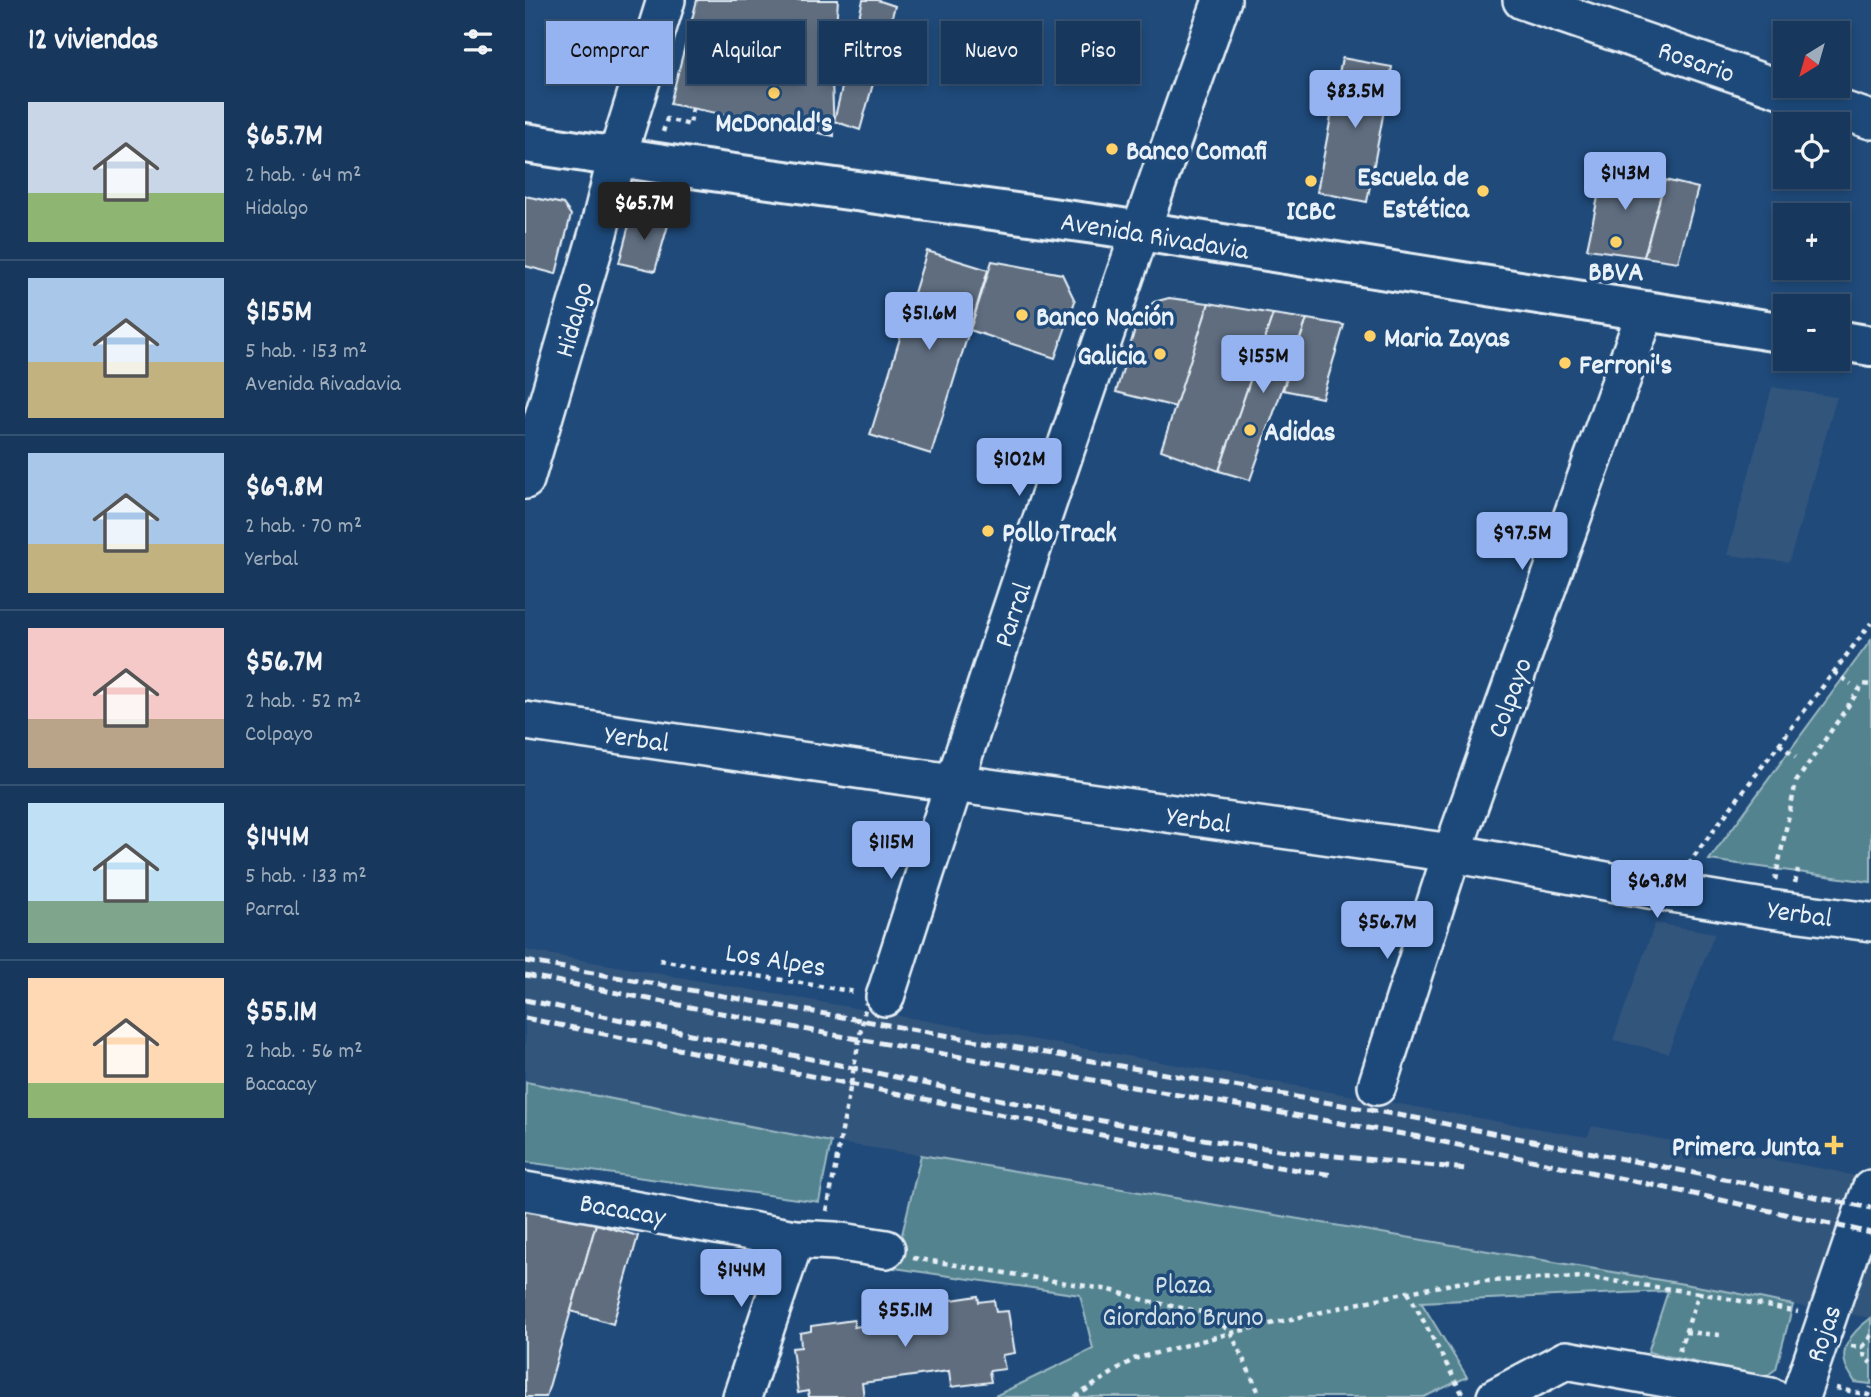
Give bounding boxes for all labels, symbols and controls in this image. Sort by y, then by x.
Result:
text: 12 viviendas [28,21,158,64]
chip: Comprar [546,21,673,84]
chip: Alquilar [687,21,805,84]
chip: Filtros [819,21,927,84]
chip: Nuevo [941,21,1042,84]
chip: Piso [1056,21,1140,84]
north arrow [1773,21,1850,98]
map controls [1773,21,1850,371]
icon: filters [459,23,497,61]
street label: Rosario [1652,33,1739,96]
pin: $83.5M [1298,71,1412,130]
text: $83.5M [1325,76,1385,109]
marker: McDonald's [766,85,782,101]
place label: McDonald's [715,106,833,146]
button: locate [1773,112,1850,189]
text: $65.7M [245,117,323,160]
icon: home [84,130,168,214]
place label: Banco Comafi [1126,134,1267,174]
marker: Banco Comafi [1104,141,1120,157]
pin: $143M [1576,152,1674,212]
text: $143M [1600,158,1650,191]
text: 2 hab. · 64 m² [245,160,361,193]
place label: Escuela de Estética [1357,160,1470,232]
marker: ICBC [1303,173,1319,189]
pin: $65.7M [587,182,701,242]
marker: Escuela de Estética [1475,183,1491,199]
text: $65.7M [614,188,674,221]
text: Hidalgo [245,193,308,226]
place label: ICBC [1286,194,1336,234]
button: + [1773,203,1850,280]
street label: Avenida Rivadavia [1057,204,1252,274]
marker: BBVA [1608,234,1624,250]
place label: BBVA [1588,255,1644,295]
street label: Hidalgo [547,278,607,363]
pin: $51.6M [872,292,986,352]
text: $155M [245,293,312,336]
button: − [1773,294,1850,371]
text: $51.6M [901,298,957,331]
place label: Banco Nación [1036,300,1174,340]
icon: home [84,306,168,390]
marker: Banco Nación [1014,307,1030,323]
place label: Maria Zayas [1384,321,1511,361]
marker: Maria Zayas [1362,328,1378,344]
text: 5 hab. · 153 m² [245,336,367,369]
pin: $155M [1214,336,1312,395]
place label: Galicia [1077,339,1147,379]
text: $155M [1237,341,1289,374]
marker: Galicia [1152,346,1168,362]
place label: Ferroni's [1579,348,1673,388]
marker: Ferroni's [1557,355,1573,371]
text: Avenida Rivadavia [245,369,401,402]
place label: Adidas [1264,415,1336,455]
marker: Adidas [1242,422,1258,438]
pin: $102M [970,438,1068,498]
text: $102M [993,444,1045,477]
text: $69.8M [245,468,323,511]
icon: home [84,481,168,565]
text: 2 hab. · 70 m² [245,511,362,544]
pin: $97.5M [1465,512,1579,572]
place label: Pollo Track [1002,516,1117,556]
text: $97.5M [1493,518,1551,551]
marker: Pollo Track [980,523,996,539]
text: Yerbal [245,544,298,577]
street label: Parral [986,577,1046,654]
text: $56.7M [245,643,323,686]
street label: Colpayo [1480,653,1546,744]
icon: home [84,656,168,740]
text: 2 hab. · 52 m² [245,686,361,719]
street label: Yerbal [601,718,672,766]
text: Colpayo [245,719,313,752]
street label: Yerbal [1163,799,1234,847]
text: $144M [245,818,309,861]
pin: $115M [842,822,940,881]
text: $115M [868,827,914,860]
icon: home [84,831,168,915]
pin: $69.8M [1600,860,1714,920]
text: 5 hab. · 133 m² [245,861,367,894]
text: $69.8M [1627,866,1687,899]
street label: Yerbal [1764,893,1835,941]
text: Parral [245,894,300,927]
pin: $56.7M [1330,902,1444,961]
text: $56.7M [1357,907,1417,940]
street label: Los Alpes [722,935,828,991]
text: $55.1M [245,993,317,1036]
icon: home [84,1006,168,1090]
text: 2 hab. · 56 m² [245,1036,363,1069]
text: Bacacay [245,1069,316,1102]
place label: Primera Junta [1672,1130,1821,1170]
marker: Primera Junta [1826,1137,1842,1153]
street label: Bacacay [576,1186,669,1240]
pin: $144M [692,1250,790,1309]
text: $144M [716,1255,766,1288]
park label: Plaza Giordano Bruno [1102,1268,1264,1340]
pin: $55.1M [848,1290,962,1349]
text: $55.1M [877,1295,933,1328]
street label: Rojas [1798,1301,1855,1369]

